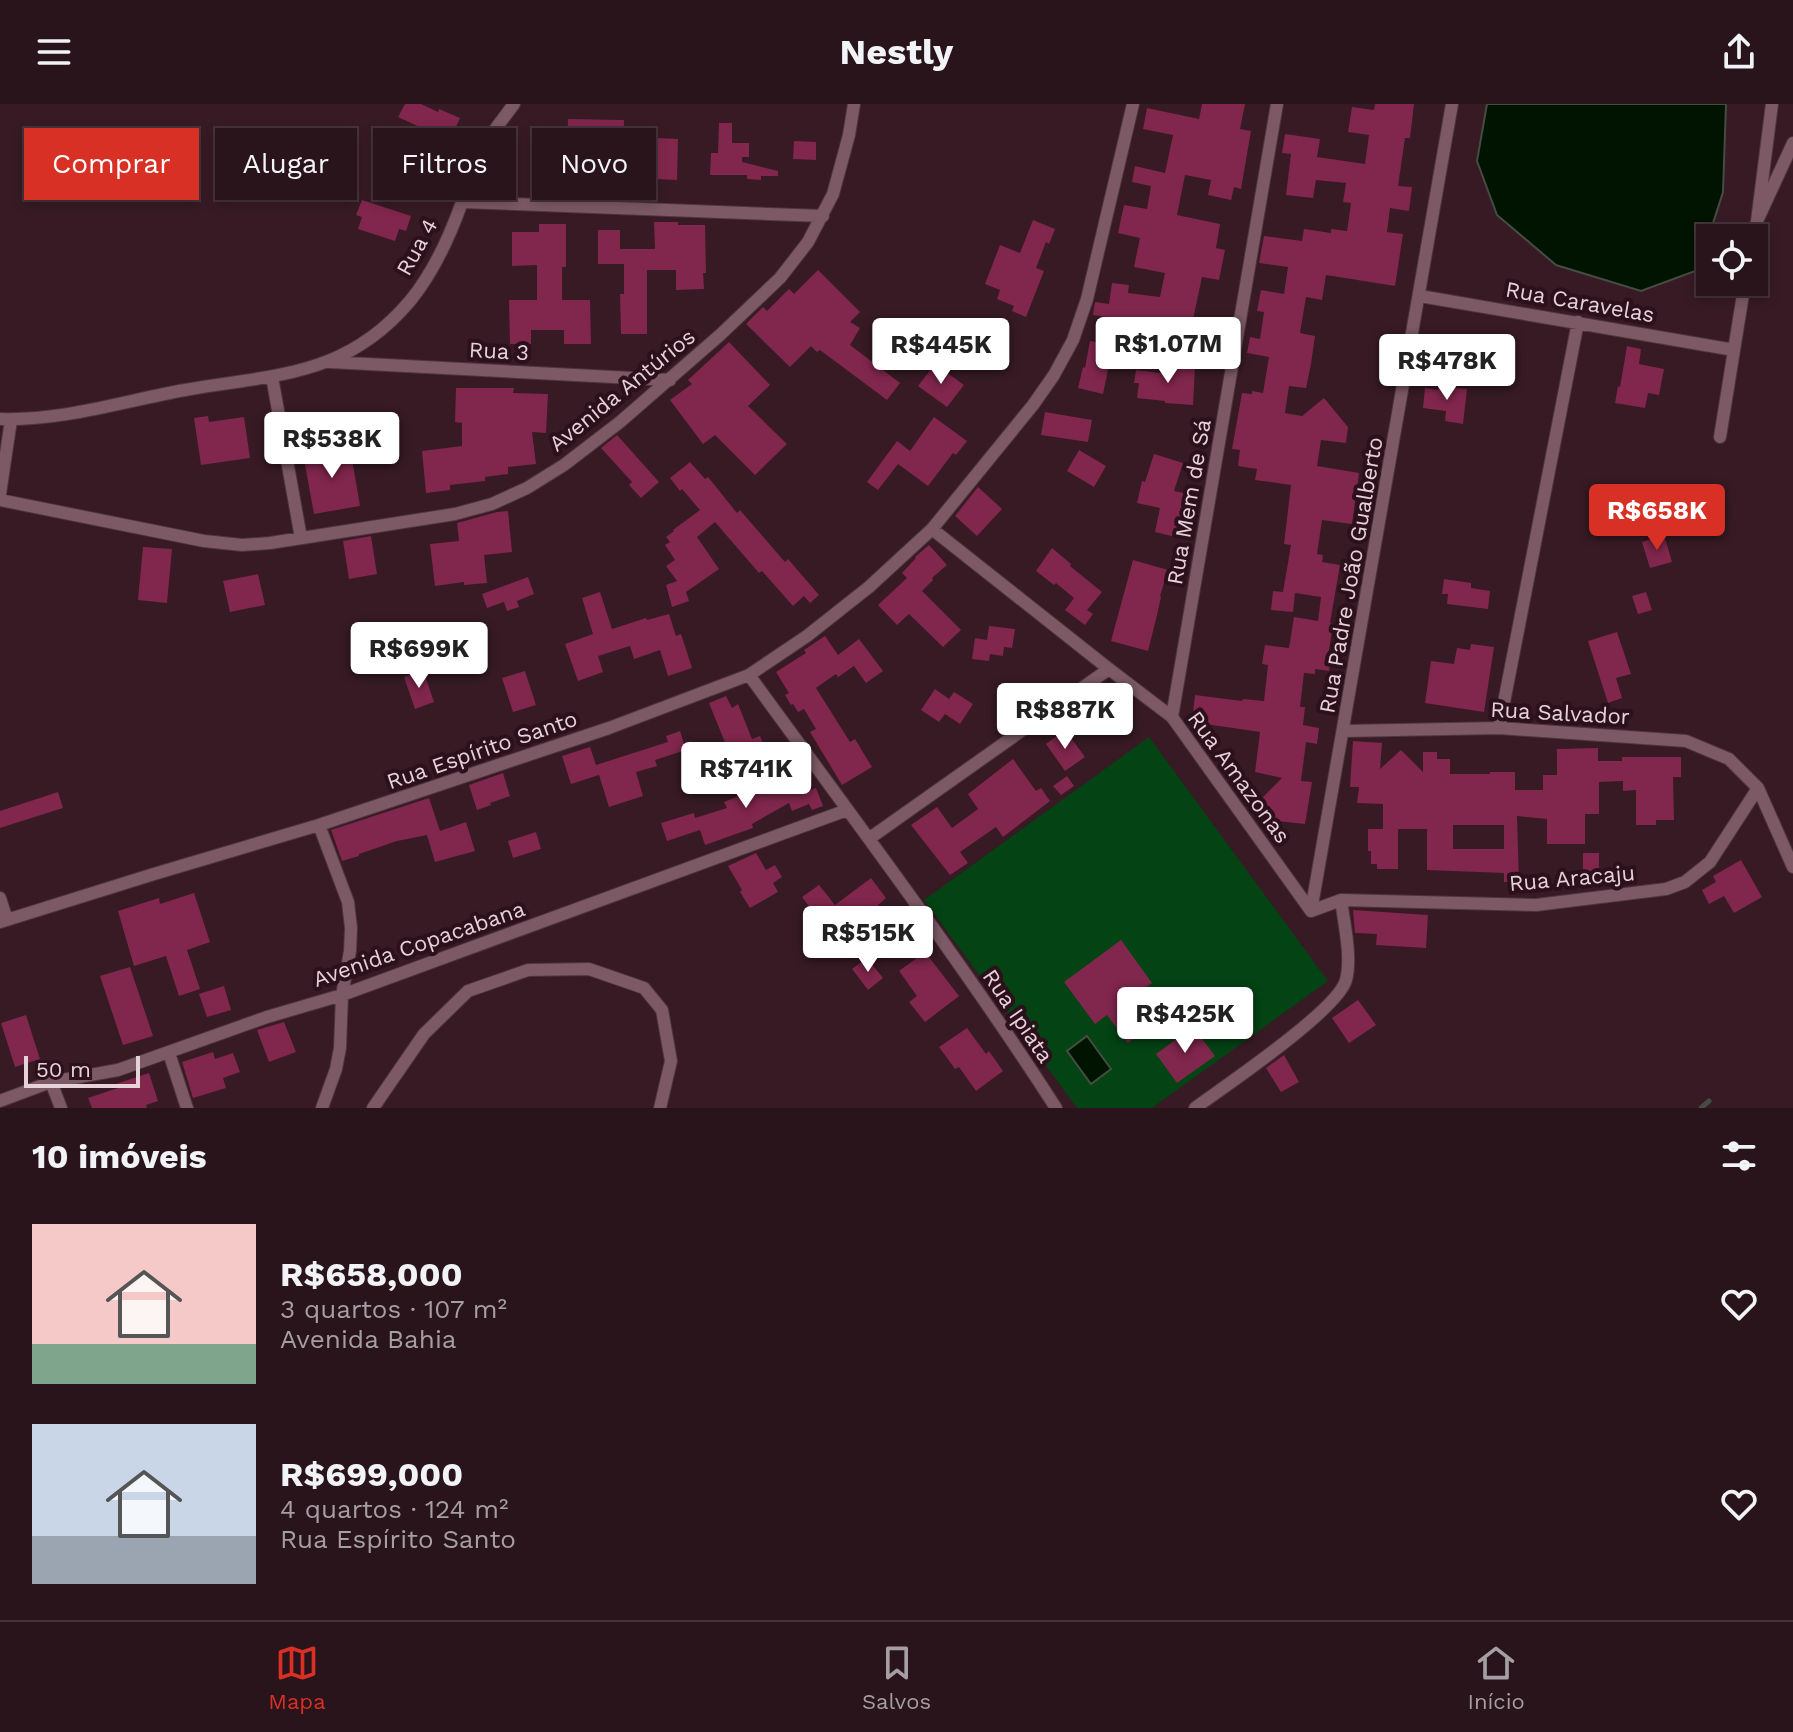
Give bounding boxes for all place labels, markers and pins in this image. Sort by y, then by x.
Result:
pin: R$1.07M [1094,317,1242,385]
pin: R$445K [876,318,1006,386]
pin: R$478K [1382,334,1512,402]
pin: R$538K [267,412,397,480]
pin: R$658K [1592,484,1722,552]
pin: R$699K [354,622,484,690]
pin: R$887K [1000,683,1130,751]
pin: R$741K [681,742,811,810]
pin: R$515K [803,906,933,974]
pin: R$425K [1120,987,1250,1055]

